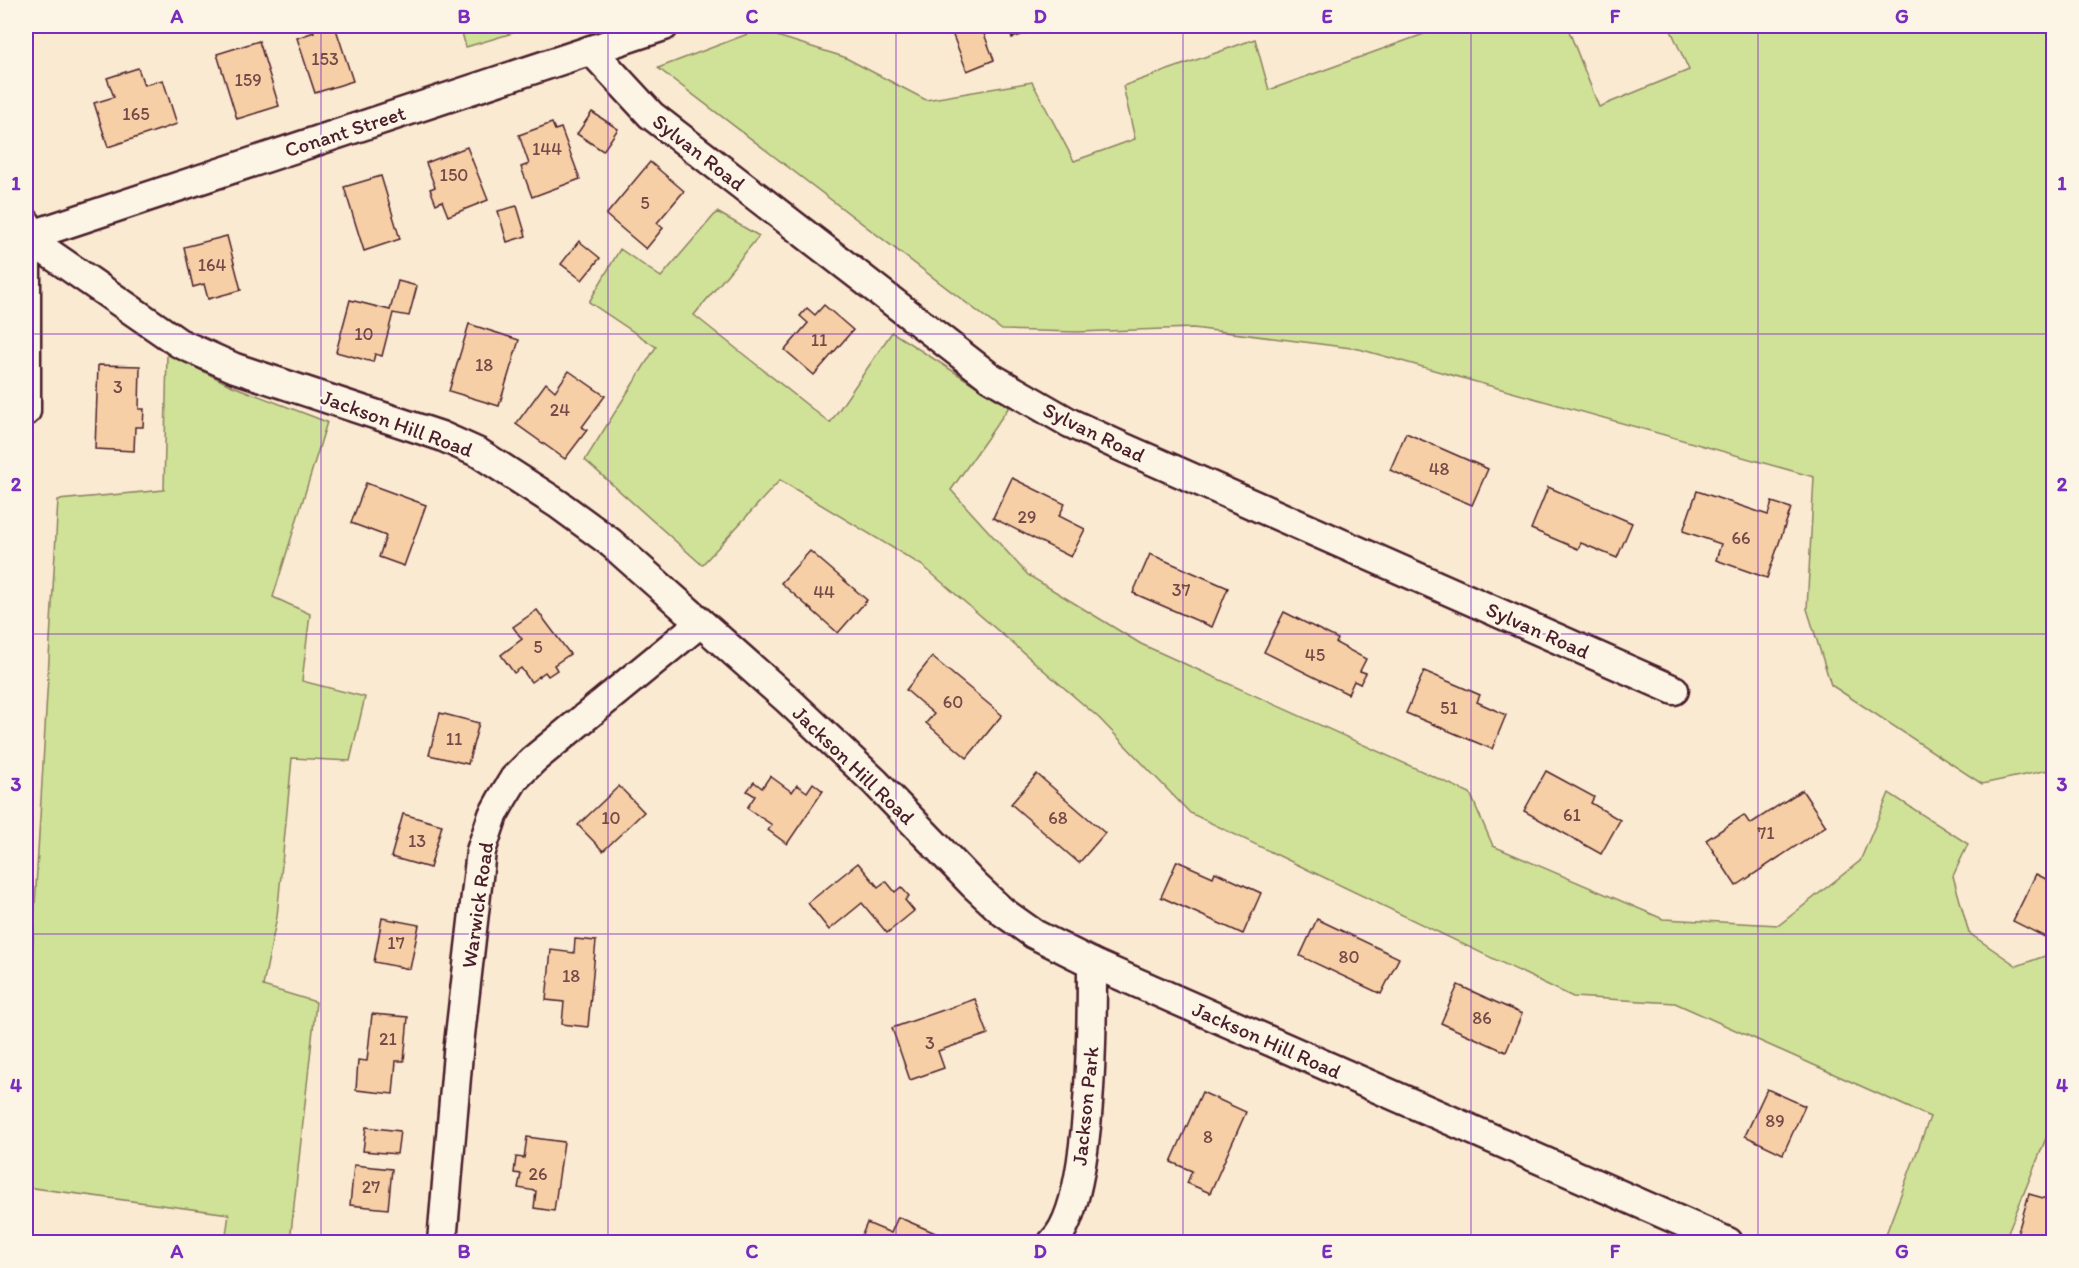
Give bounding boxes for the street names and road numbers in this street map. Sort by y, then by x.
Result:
street label: Conant Street [281,100,409,162]
street label: Sylvan Road [648,108,750,196]
street label: Jackson Hill Road [317,384,477,462]
street label: Sylvan Road [1039,397,1149,467]
street label: Sylvan Road [1483,596,1593,664]
street label: Jackson Hill Road [788,700,921,830]
street label: Warwick Road [456,840,498,970]
street label: Jackson Hill Road [1189,996,1346,1084]
street label: Jackson Park [1066,1045,1104,1167]

